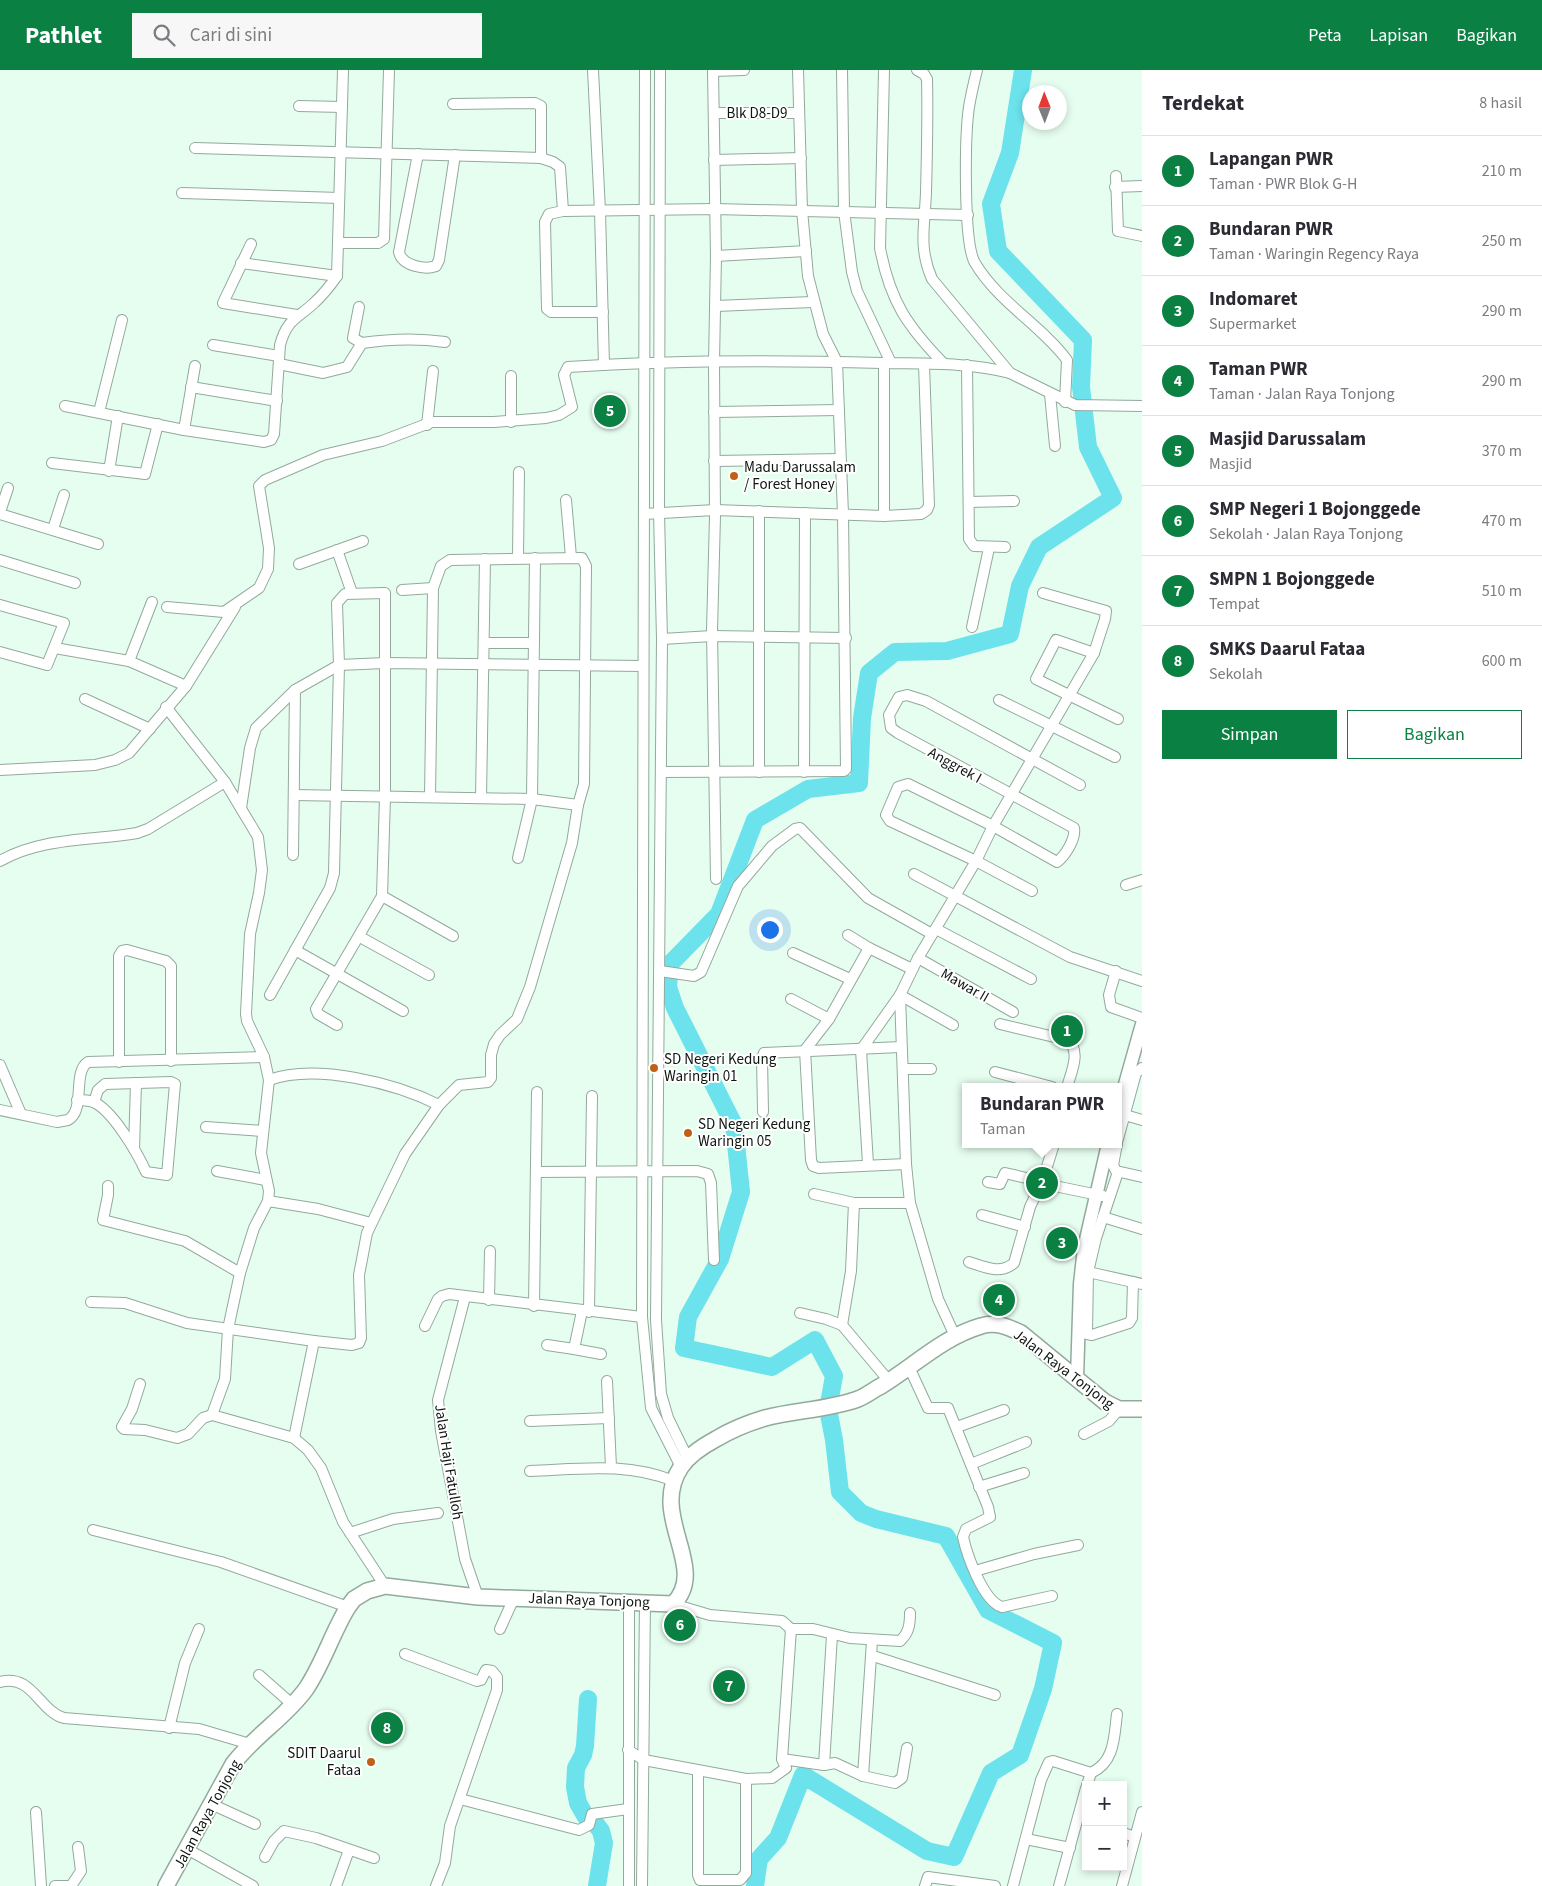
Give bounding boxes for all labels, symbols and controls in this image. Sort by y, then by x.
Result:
search box [132,13,482,58]
text: Pathlet [25,18,102,53]
icon: search [150,21,178,49]
text: Cari di sini [190,22,272,49]
text: Peta [1308,23,1341,48]
text: Lapisan [1369,23,1428,48]
text: Bagikan [1456,23,1517,48]
north arrow [1022,85,1067,130]
text: Terdekat [1162,88,1244,118]
text: 8 hasil [1479,92,1522,114]
street label: Blk D8-D9 [726,103,788,124]
text: Lapangan PWR [1209,146,1333,173]
text: 1 [1174,160,1182,182]
text: 210 m [1482,160,1522,182]
text: Taman · PWR Blok G-H [1209,173,1357,195]
text: Bundaran PWR [1209,216,1333,243]
text: 2 [1174,230,1182,252]
text: 250 m [1482,230,1522,252]
text: Taman · Waringin Regency Raya [1209,243,1419,265]
text: Indomaret [1209,286,1298,313]
text: 3 [1174,300,1182,322]
text: 290 m [1482,300,1522,322]
text: Supermarket [1209,313,1296,335]
text: Taman PWR [1209,356,1308,383]
text: 4 [1174,370,1182,392]
text: 290 m [1482,370,1522,392]
text: Taman · Jalan Raya Tonjong [1209,383,1395,405]
pin: 5 [594,392,626,430]
text: Masjid Darussalam [1209,426,1366,453]
text: 5 [1174,440,1182,462]
text: 370 m [1482,440,1522,462]
text: Masjid [1209,453,1252,475]
place label: Madu Darussalam / Forest Honey [744,457,856,495]
marker: Madu Darussalam / Forest Honey [728,470,740,482]
text: SMP Negeri 1 Bojonggede [1209,496,1421,523]
text: 6 [1174,510,1182,532]
text: 470 m [1482,510,1522,532]
text: Sekolah · Jalan Raya Tonjong [1209,523,1403,545]
text: SMPN 1 Bojonggede [1209,566,1375,593]
text: 7 [1174,580,1182,602]
text: 510 m [1482,580,1522,602]
text: Tempat [1209,593,1260,615]
text: SMKS Daarul Fataa [1209,636,1365,663]
text: 8 [1174,650,1182,672]
text: 600 m [1482,650,1522,672]
text: Sekolah [1209,663,1263,685]
button: Simpan [1162,710,1337,759]
button: Bagikan [1347,710,1522,759]
street label: Anggrek I [924,742,985,789]
your location [757,917,783,943]
street label: Mawar II [937,963,993,1008]
pin: 1 [1051,1012,1083,1050]
place label: SD Negeri Kedung Waringin 01 [664,1049,777,1087]
marker: SD Negeri Kedung Waringin 01 [648,1062,660,1074]
popup [962,1083,1122,1148]
text: Bundaran PWR [980,1091,1104,1118]
place label: SD Negeri Kedung Waringin 05 [698,1114,811,1152]
text: Taman [980,1118,1025,1140]
marker: SD Negeri Kedung Waringin 05 [682,1127,694,1139]
pin: 2 [1026,1164,1058,1202]
pin: 3 [1046,1224,1078,1262]
pin: 4 [983,1281,1015,1319]
street label: Jalan Raya Tonjong [1009,1324,1119,1415]
street label: Jalan Haji Fatulloh [429,1403,468,1521]
street label: Jalan Raya Tonjong [528,1588,651,1613]
pin: 6 [664,1606,696,1644]
pin: 7 [713,1667,745,1705]
pin: 8 [371,1709,403,1747]
place label: SDIT Daarul Fataa [287,1743,361,1781]
street label: Jalan Raya Tonjong [169,1756,246,1873]
marker: SDIT Daarul Fataa [365,1756,377,1768]
map controls [1082,1781,1127,1871]
button: + [1082,1781,1127,1826]
button: − [1082,1826,1127,1871]

